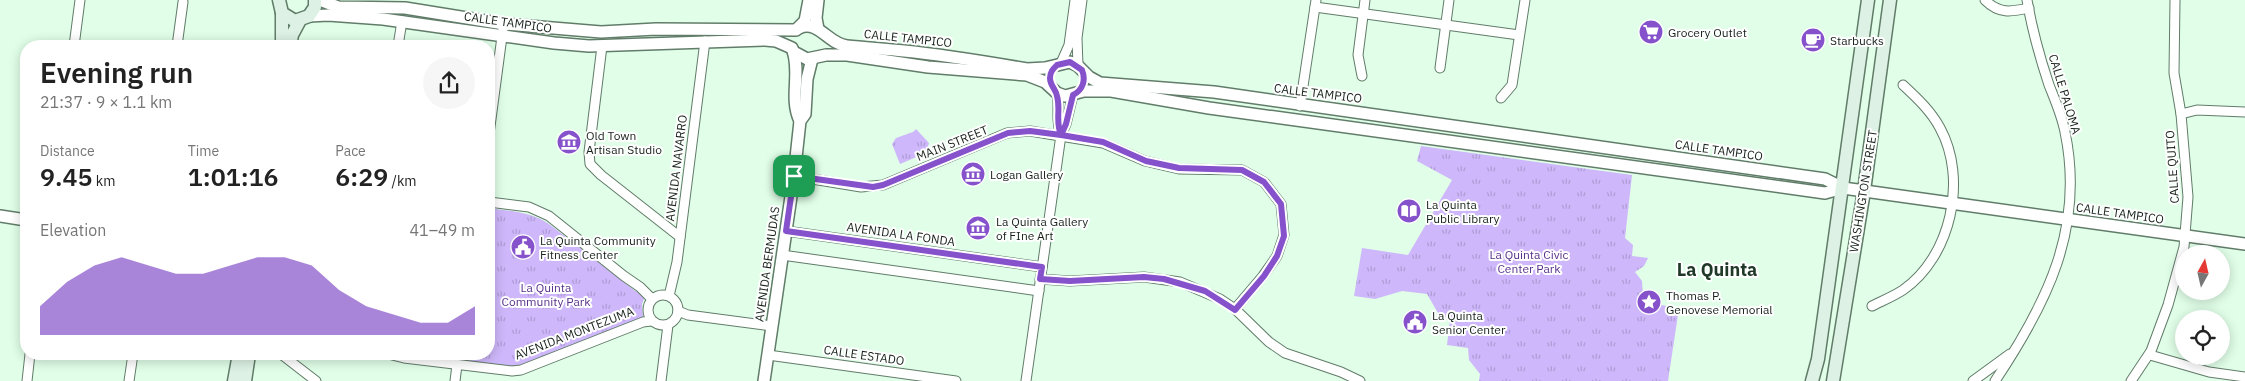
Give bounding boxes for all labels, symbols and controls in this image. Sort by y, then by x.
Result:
street label: CALLE TAMPICO [463,8,553,36]
supermarket icon: Grocery Outlet [1638,19,1664,45]
place label: Grocery Outlet [1668,25,1747,40]
street label: CALLE TAMPICO [863,26,953,50]
cafe icon: Starbucks [1800,27,1826,53]
place label: Starbucks [1830,33,1884,48]
street label: CALLE PALOMA [2046,52,2084,136]
text: Evening run [40,54,193,91]
button: share [423,57,475,109]
street label: CALLE TAMPICO [1273,80,1363,106]
text: 21:37 · 9 × 1.1 km [40,92,172,112]
street label: AVENIDA NAVARRO [662,114,690,222]
street label: MAIN STREET [914,122,990,164]
place label: Old Town Artisan Studio [586,128,662,157]
museum icon: Old Town Artisan Studio [556,129,582,155]
street label: WASHINGTON STREET [1846,129,1880,253]
street label: CALLE QUITO [2162,130,2182,204]
street label: CALLE TAMPICO [1674,136,1764,164]
text: Distance [40,142,95,160]
text: Time [188,142,219,160]
text: Pace [335,142,366,160]
pin [773,155,815,197]
text: 9.45 [40,160,92,193]
text: 1:01:16 [188,160,279,193]
text: 6:29 [335,160,388,193]
museum icon: Logan Gallery [960,161,986,187]
icon: arrive [780,162,808,190]
place label: Logan Gallery [990,167,1063,182]
text: km [92,172,115,190]
text: /km [388,172,417,190]
place label: La Quinta Public Library [1426,197,1499,226]
library icon: La Quinta Public Library [1396,198,1422,224]
street label: CALLE TAMPICO [2075,199,2165,227]
street label: AVENIDA BERMUDAS [751,205,783,323]
place label: La Quinta Gallery of FIne Art [996,214,1088,243]
museum icon: La Quinta Gallery of FIne Art [965,215,991,241]
street label: AVENIDA LA FONDA [846,219,956,249]
text: Elevation [40,220,106,240]
text: 41–49 m [409,220,475,240]
place label: La Quinta Community Fitness Center [540,233,656,262]
public building icon: La Quinta Community Fitness Center [510,234,536,260]
north arrow [2175,245,2230,300]
map controls [2175,245,2230,365]
park label: La Quinta Civic Center Park [1489,247,1569,276]
district label: La Quinta [1677,258,1757,281]
park label: La Quinta Community Park [501,280,591,309]
place label: Thomas P. Genovese Memorial [1666,288,1773,317]
place icon: Thomas P. Genovese Memorial [1636,289,1662,315]
street label: AVENIDA MONTEZUMA [512,303,636,363]
place label: La Quinta Senior Center [1432,308,1506,337]
public building icon: La Quinta Senior Center [1402,309,1428,335]
button: locate [2175,310,2230,365]
street label: CALLE ESTADO [823,342,905,368]

